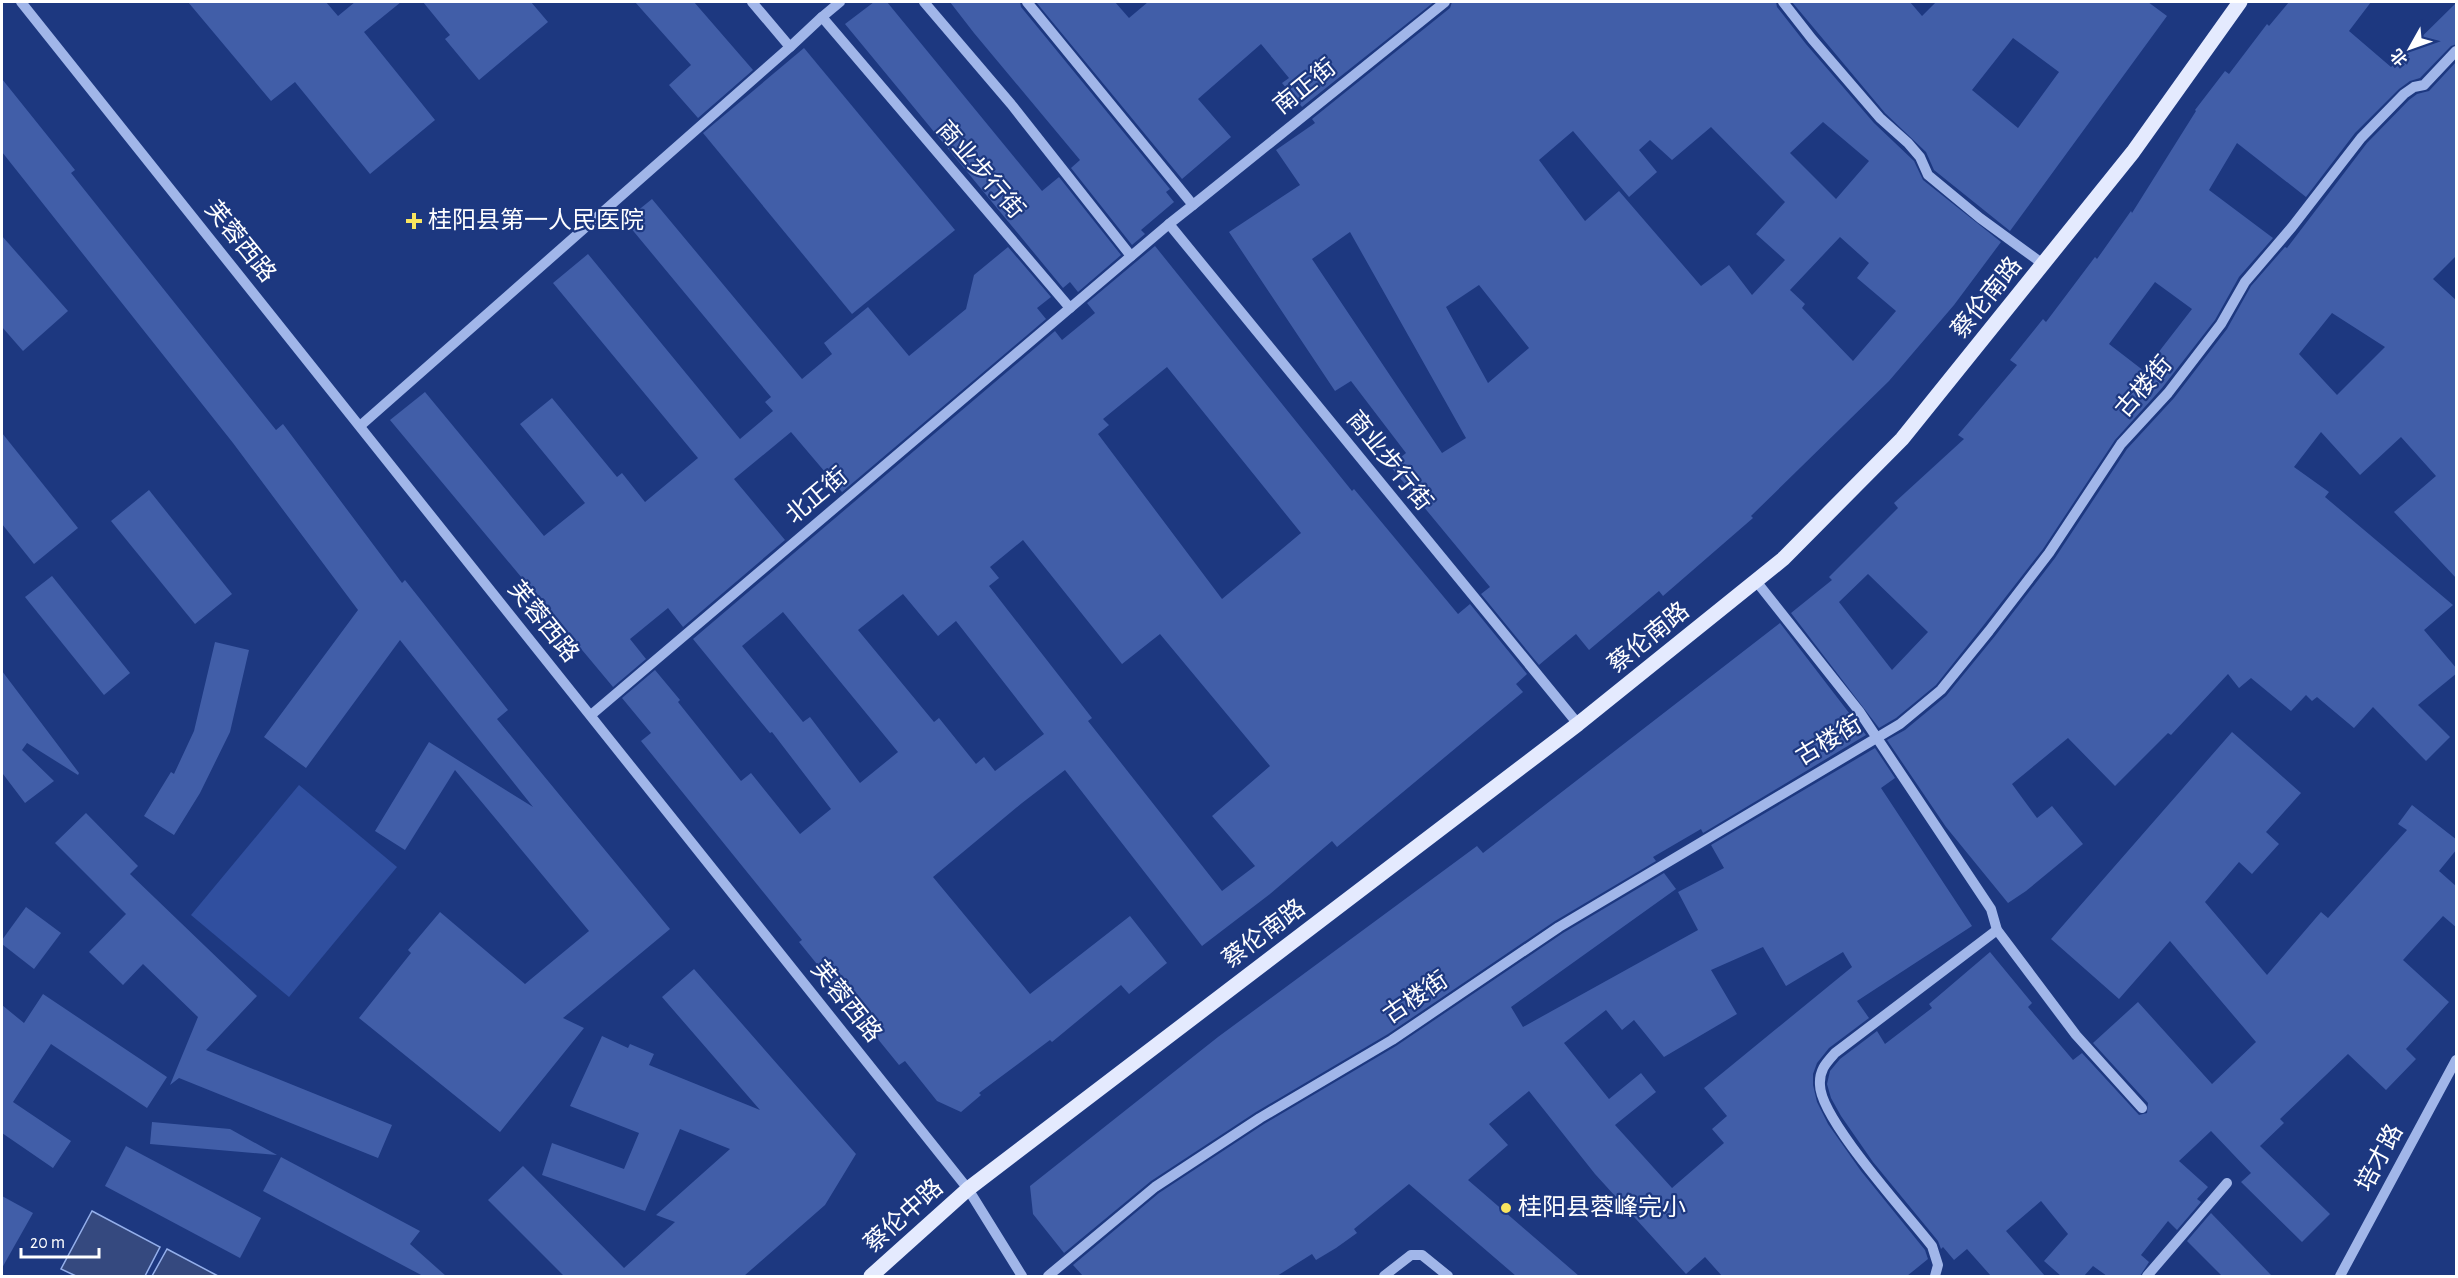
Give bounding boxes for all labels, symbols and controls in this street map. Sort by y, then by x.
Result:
north arrow [2380,18,2440,78]
text: 北 [2387,46,2411,69]
street label: 南正街 [1268,53,1341,119]
street label: 商业步行街 [932,116,1030,223]
street label: 芙蓉西路 [200,196,281,287]
place label: 桂阳县第一人民医院 [428,207,644,233]
marker: 桂阳县第一人民医院 [405,212,423,230]
street label: 蔡伦南路 [1946,252,2027,343]
street label: 古楼街 [2110,351,2177,422]
street label: 商业步行街 [1342,406,1438,515]
street label: 北正街 [780,462,852,528]
street label: 芙蓉西路 [503,576,584,667]
street label: 蔡伦南路 [1603,597,1694,678]
street label: 古楼街 [1791,710,1866,770]
street label: 蔡伦南路 [1217,894,1310,972]
street label: 芙蓉西路 [806,956,887,1047]
street label: 古楼街 [1378,966,1453,1028]
street label: 培才路 [2351,1120,2407,1195]
street label: 蔡伦中路 [859,1173,948,1257]
place label: 桂阳县蓉峰完小 [1518,1194,1686,1220]
marker: 桂阳县蓉峰完小 [1499,1201,1513,1215]
scale bar [21,1221,99,1259]
text: 20 m [30,1234,65,1252]

